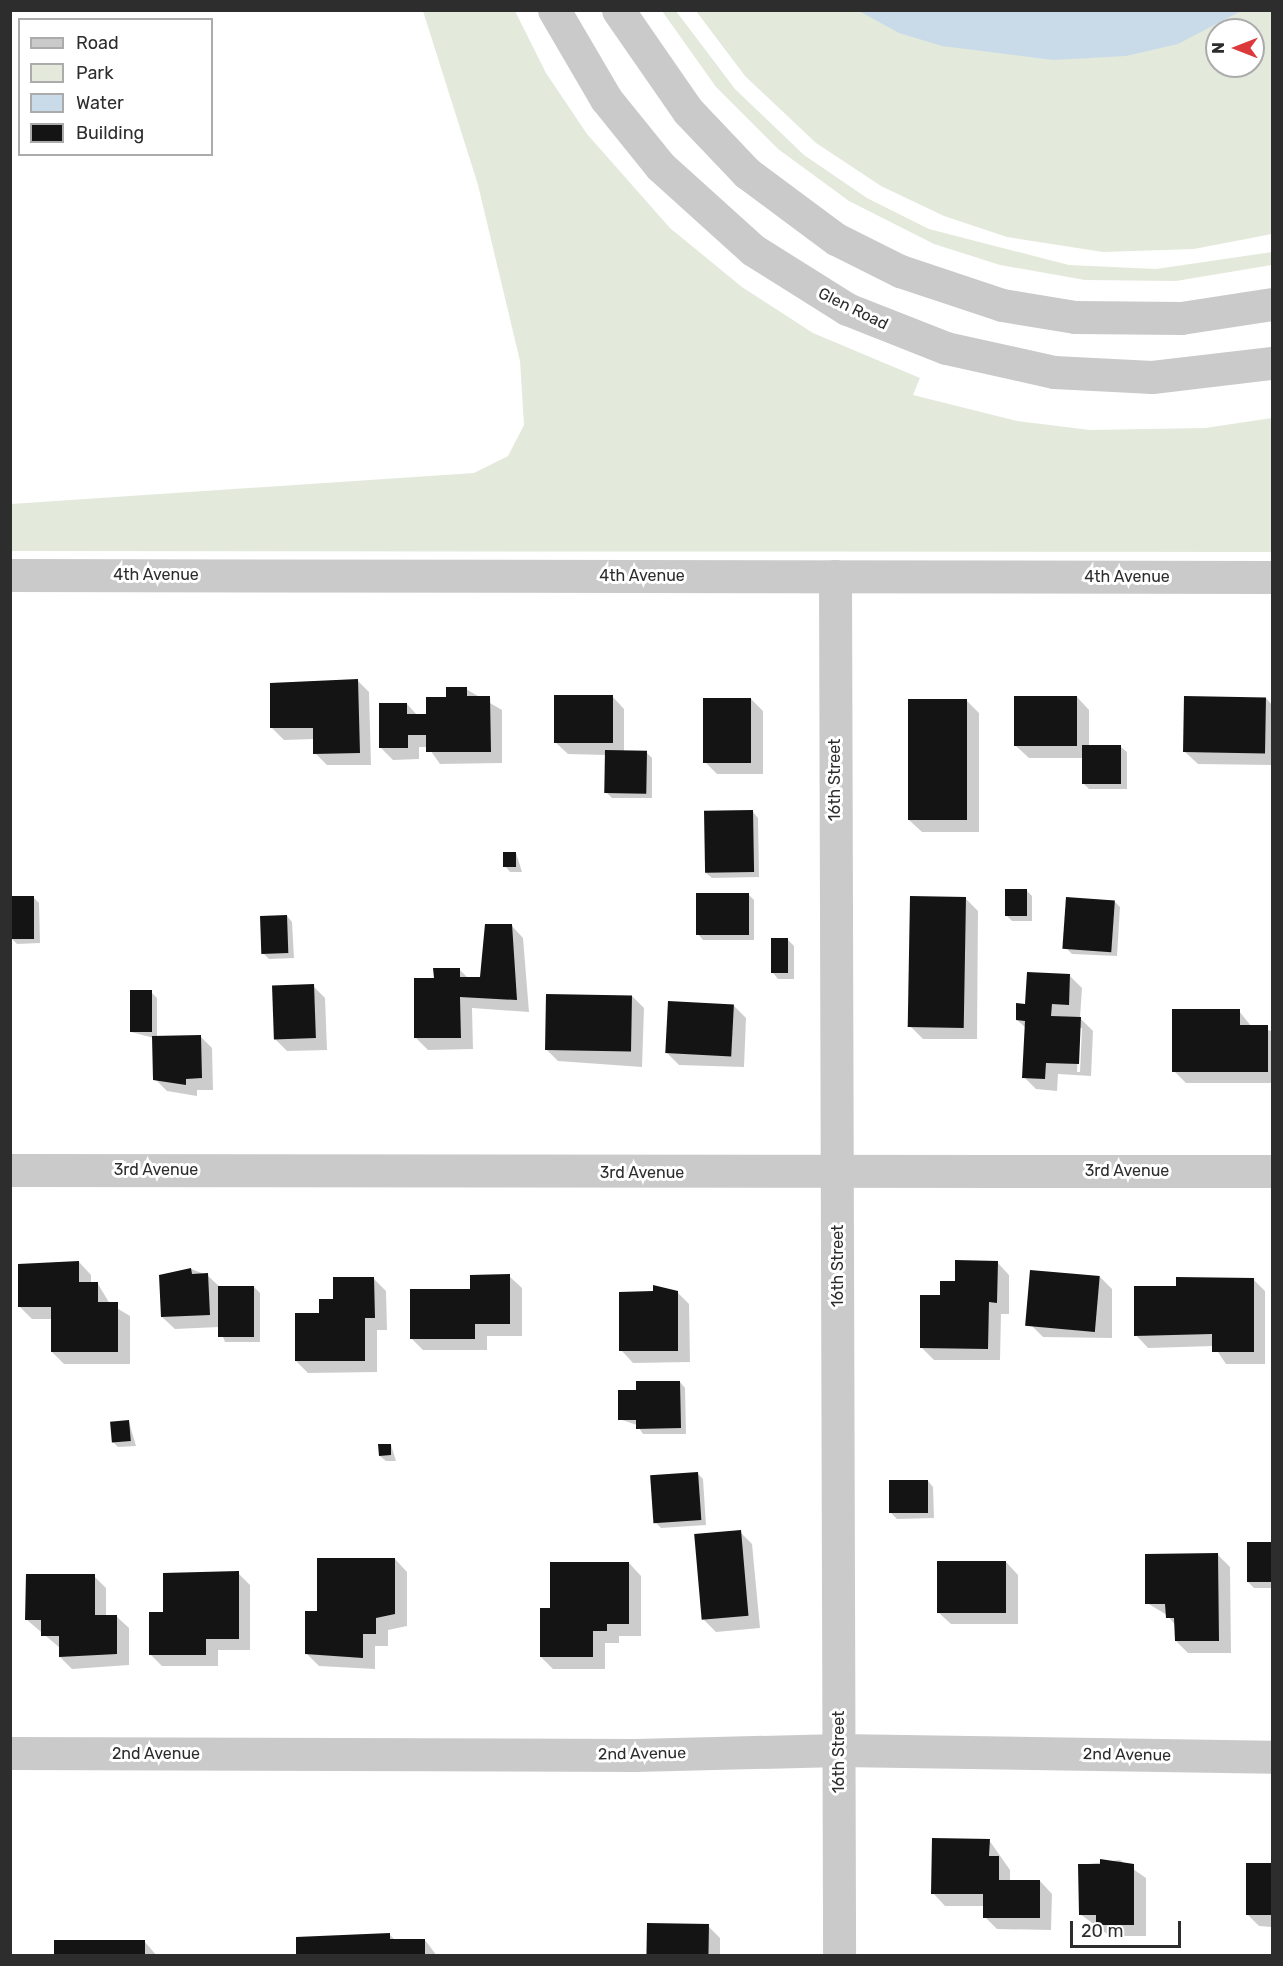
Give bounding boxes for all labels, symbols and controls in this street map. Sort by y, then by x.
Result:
legend [18,18,213,156]
north arrow [1205,18,1265,78]
text: Road [76,32,119,54]
text: N [1209,42,1228,54]
text: Park [76,62,113,84]
text: Water [76,92,124,114]
text: Building [76,122,144,144]
street label: Glen Road [815,284,891,334]
street label: 4th Avenue [113,565,199,585]
street label: 4th Avenue [599,566,685,586]
street label: 4th Avenue [1084,567,1170,587]
street label: 16th Street [825,739,845,821]
street label: 3rd Avenue [113,1160,199,1180]
street label: 3rd Avenue [1084,1161,1170,1181]
street label: 3rd Avenue [599,1163,685,1183]
street label: 16th Street [828,1225,848,1307]
street label: 16th Street [829,1711,849,1793]
street label: 2nd Avenue [112,1744,200,1764]
street label: 2nd Avenue [598,1744,686,1764]
street label: 2nd Avenue [1083,1745,1171,1765]
scale bar [1073,1909,1184,1947]
text: 20 m [1081,1920,1123,1942]

